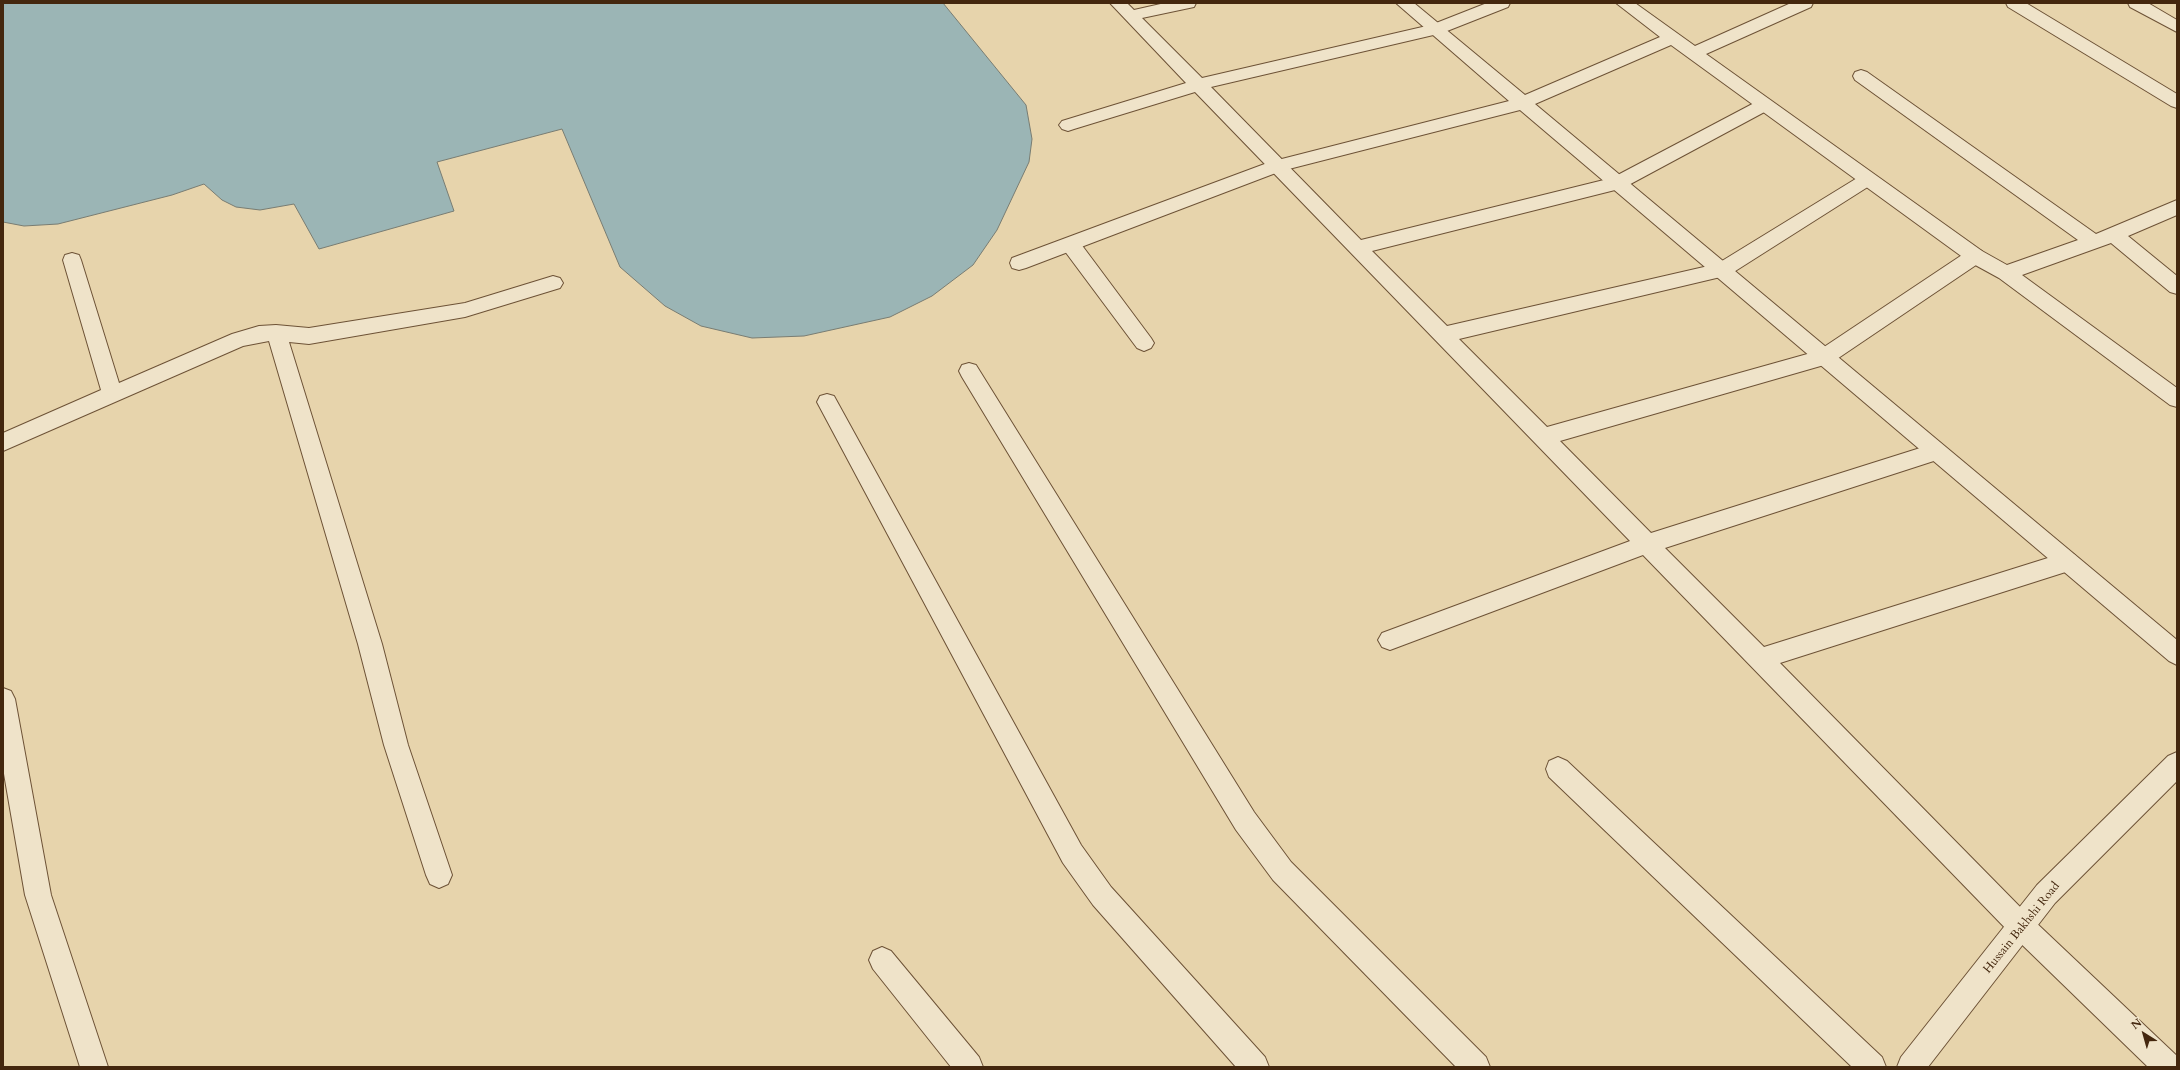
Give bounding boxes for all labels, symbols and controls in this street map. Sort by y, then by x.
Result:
street label: Hussain Bakhshi Road [1981,879,2063,977]
north arrow [2124,1014,2164,1054]
text: N [2128,1015,2145,1033]

